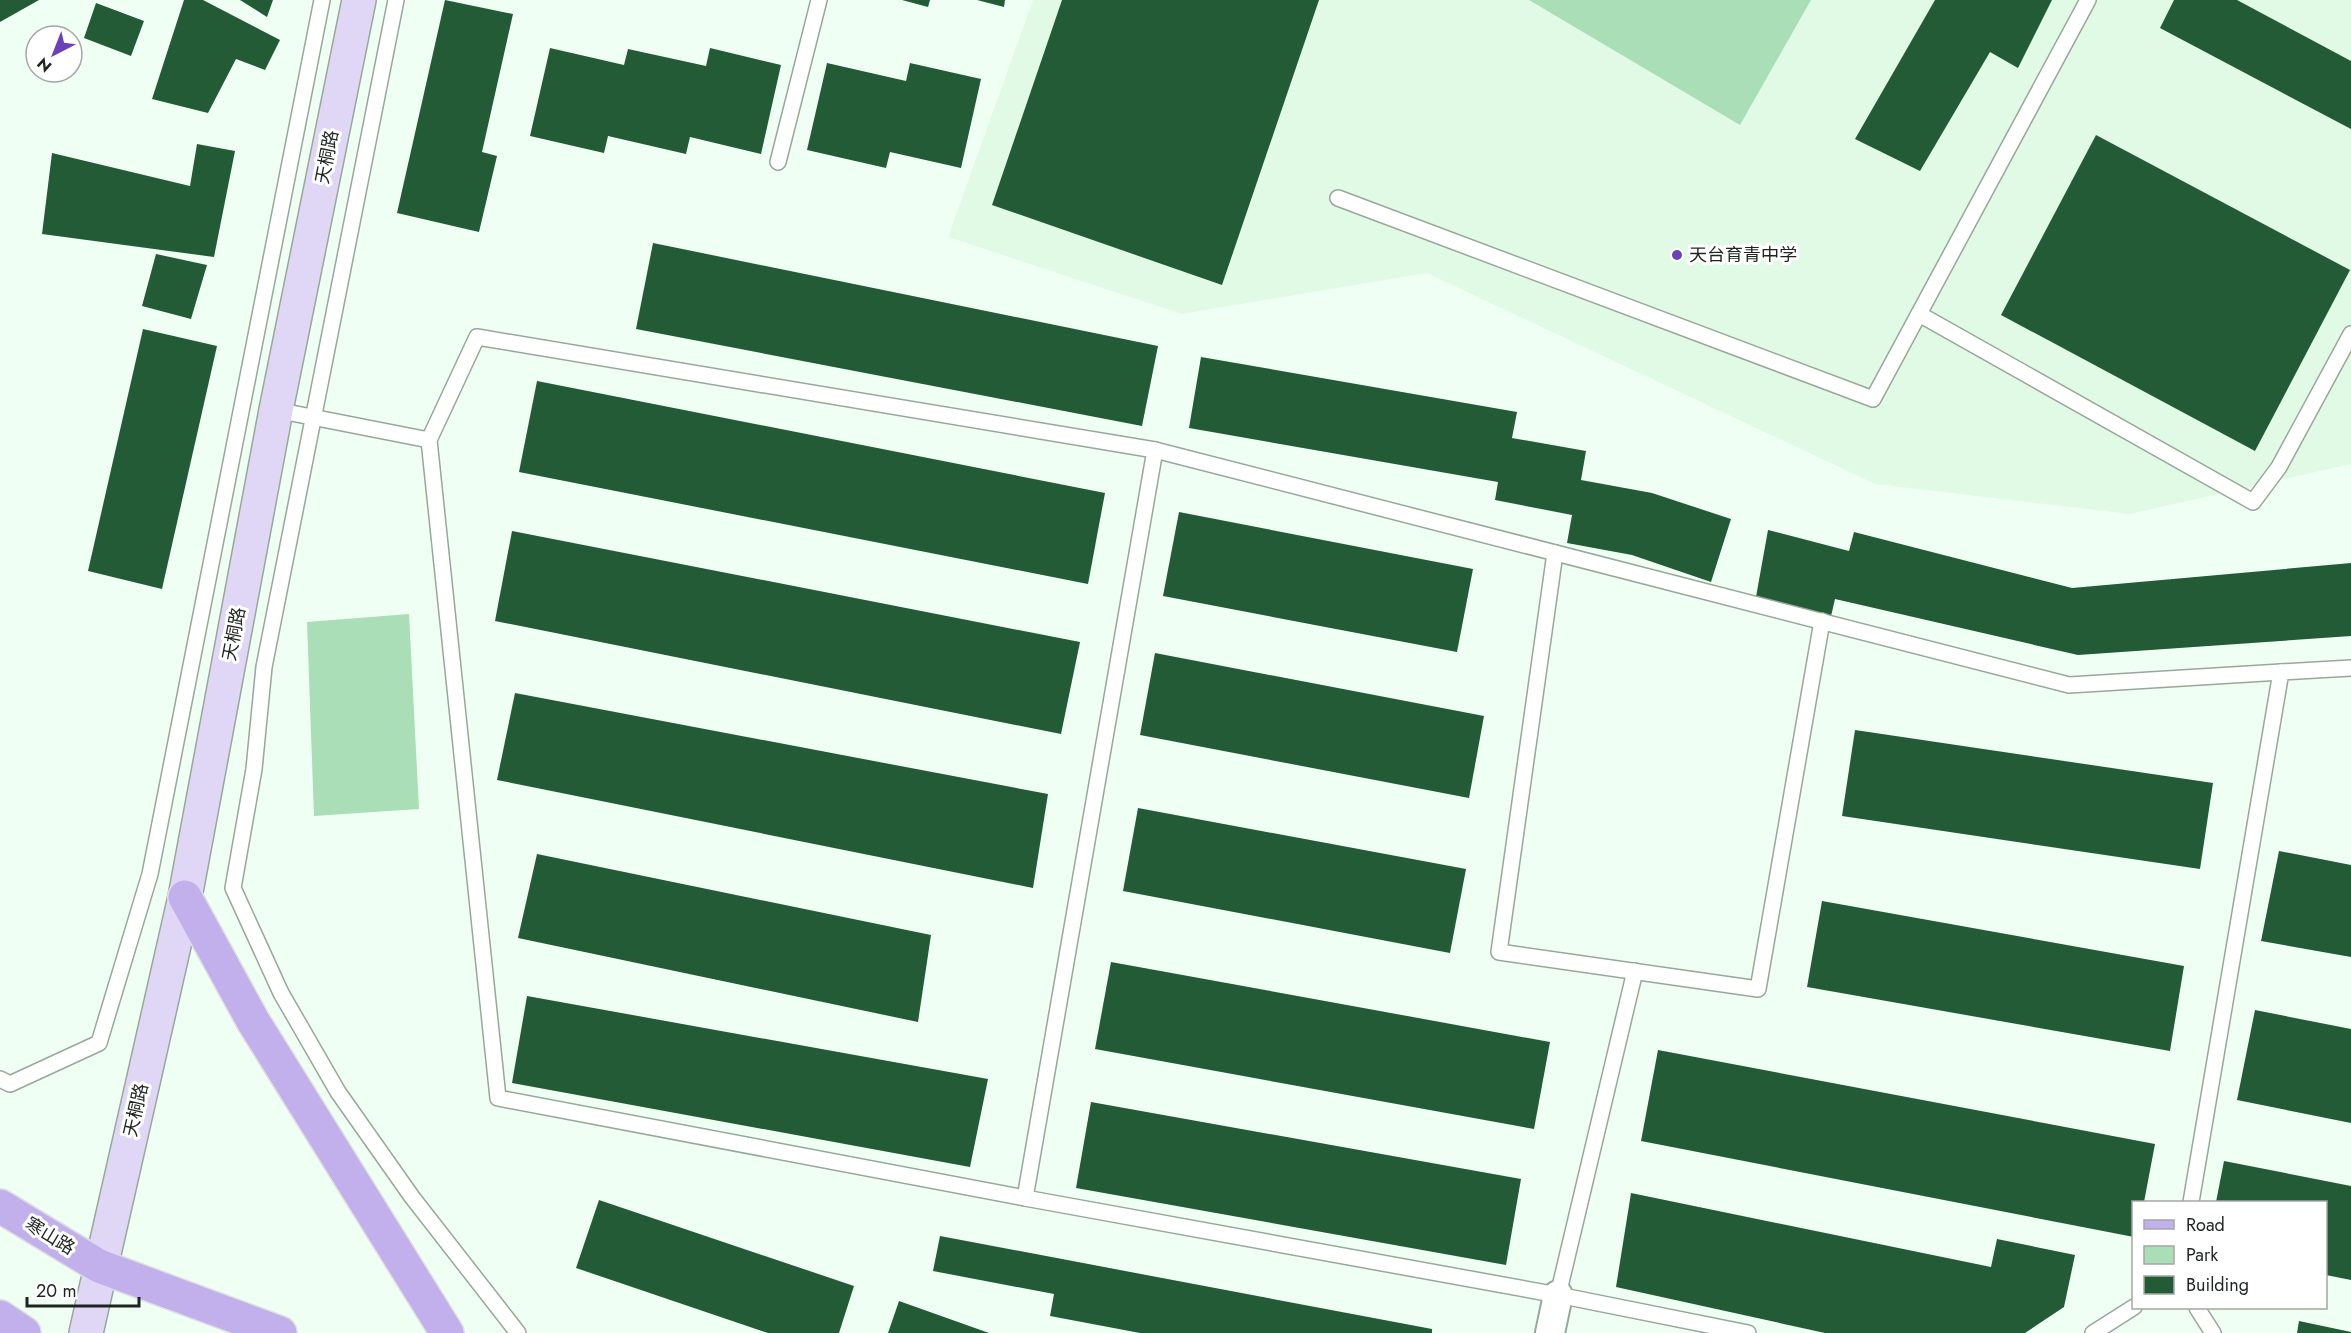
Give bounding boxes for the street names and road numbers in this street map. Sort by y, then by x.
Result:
street label: 天桐路 [309,128,345,186]
street label: 天桐路 [216,605,252,663]
street label: 天桐路 [117,1081,155,1139]
street label: 寒山路 [20,1211,80,1261]

